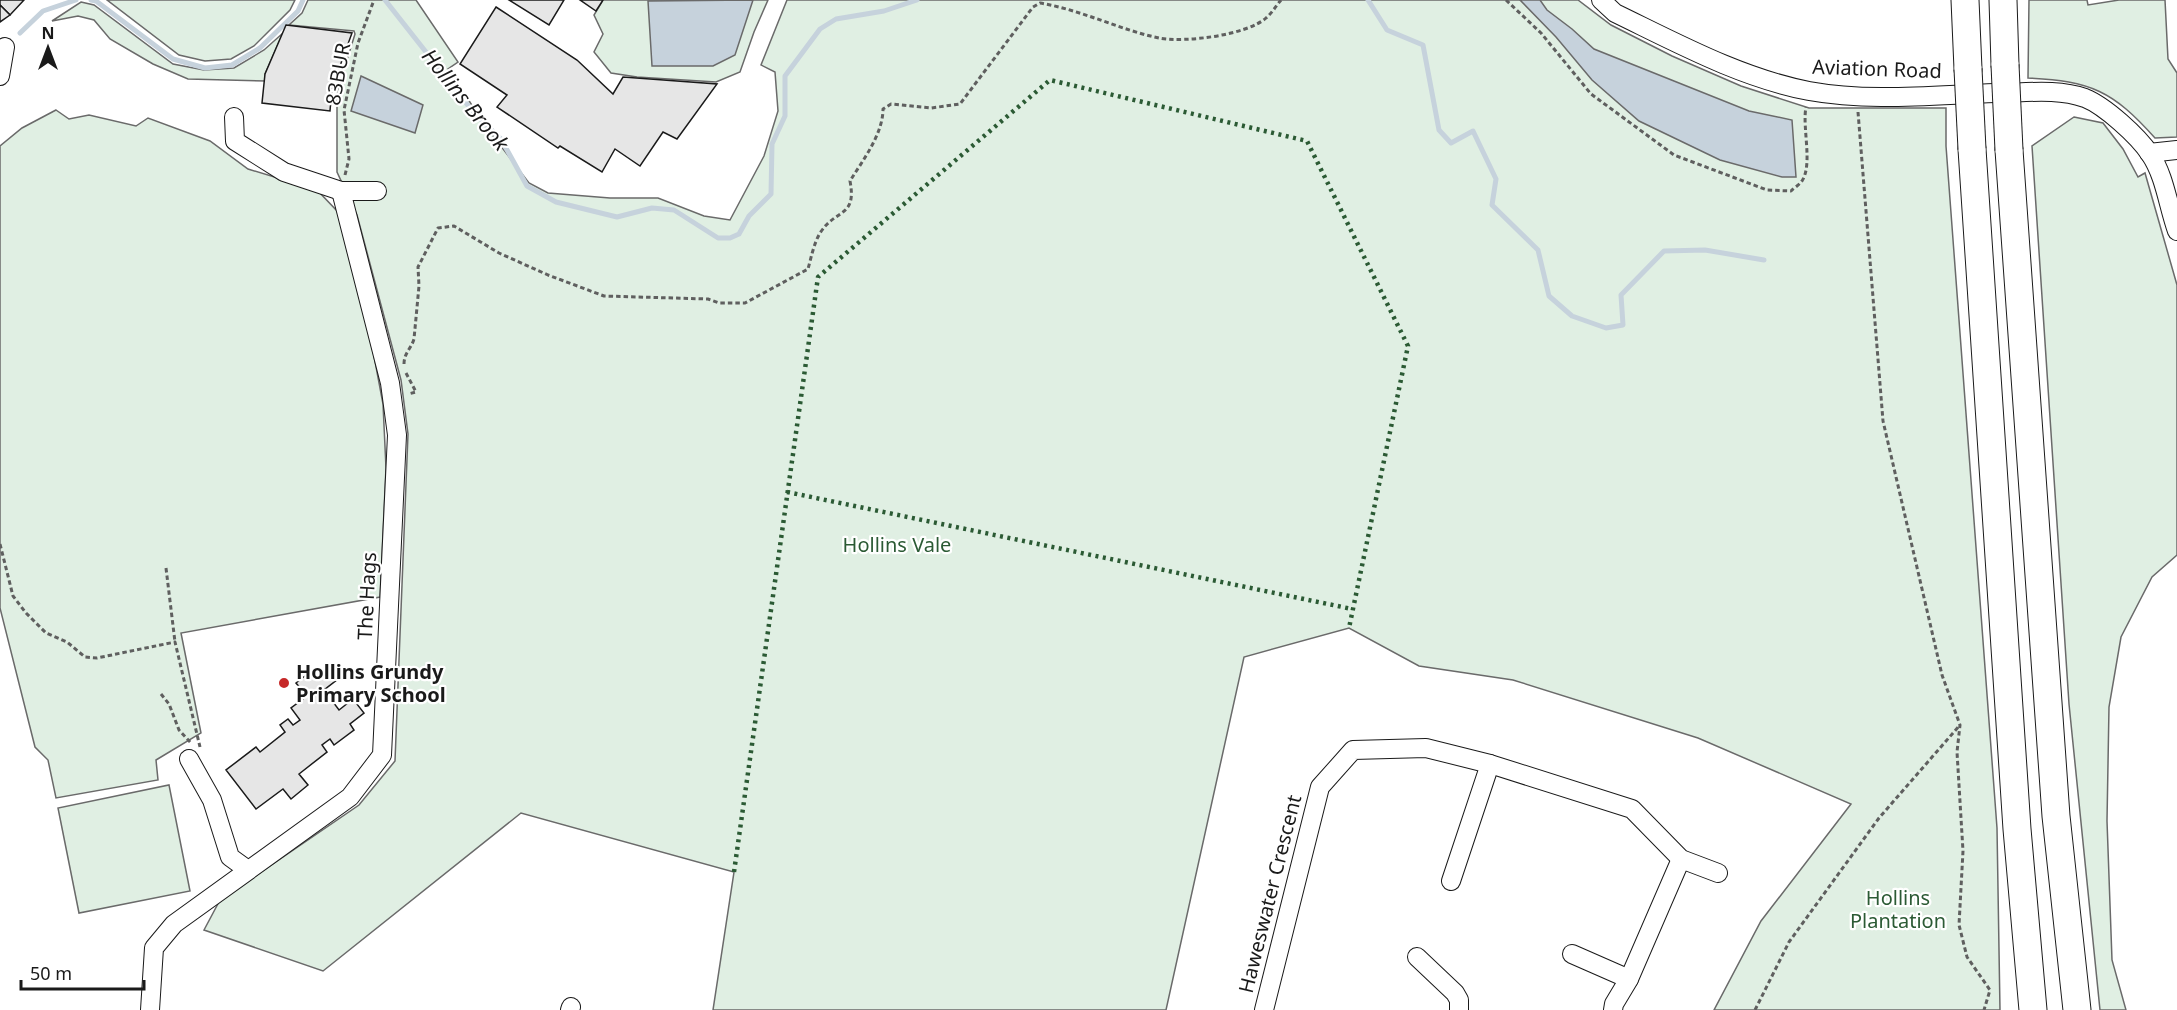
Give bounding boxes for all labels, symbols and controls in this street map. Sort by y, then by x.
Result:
north arrow [18,18,78,78]
text: N [41,22,55,44]
street label: 83BUR [319,40,356,107]
water label: Hollins Brook [416,43,517,157]
street label: Aviation Road [1812,53,1942,84]
park label: Hollins Vale [843,531,951,558]
street label: The Hags [351,551,382,641]
place label: Hollins Grundy Primary School [296,658,446,708]
marker: Hollins Grundy Primary School [277,676,291,690]
street label: Haweswater Crescent [1232,792,1307,996]
park label: Hollins Plantation [1850,884,1946,934]
scale bar [21,953,144,991]
text: 50 m [30,961,72,985]

